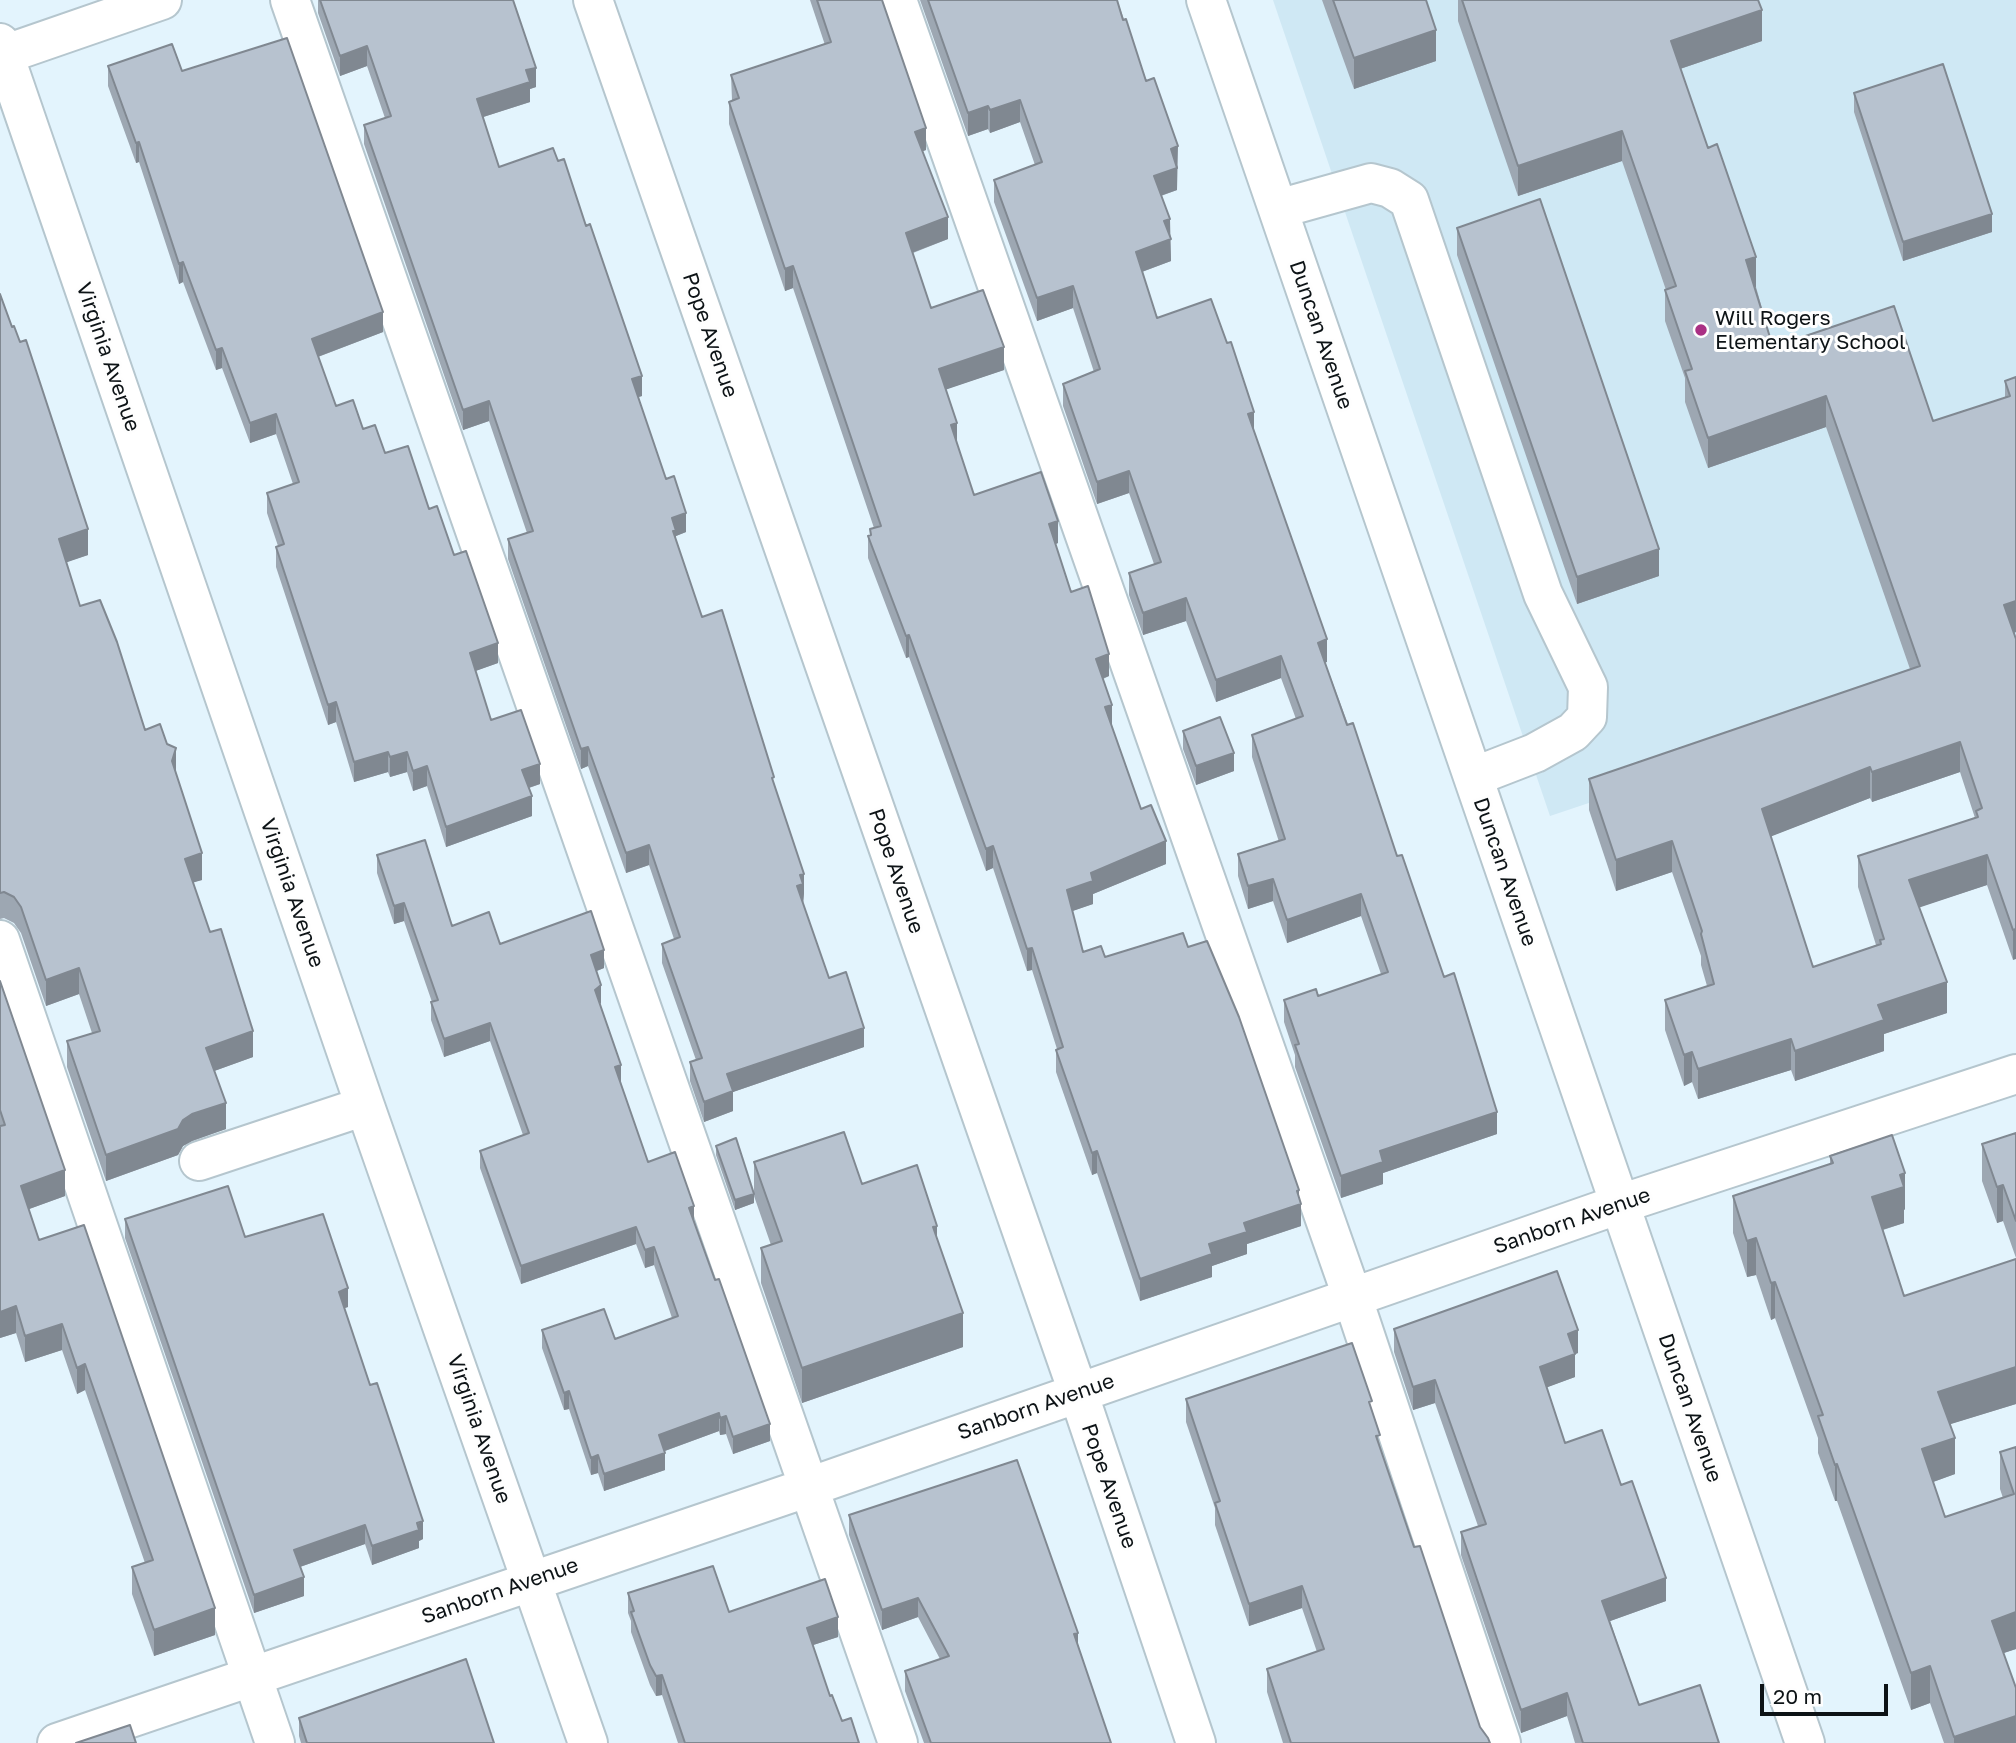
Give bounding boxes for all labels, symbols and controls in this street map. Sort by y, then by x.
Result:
street label: Duncan Avenue [1284,257,1358,413]
street label: Pope Avenue [677,269,743,401]
street label: Virginia Avenue [71,279,145,435]
place label: Will Rogers Elementary School [1715,305,1906,355]
marker: Will Rogers Elementary School [1693,322,1709,338]
street label: Duncan Avenue [1468,794,1542,950]
street label: Pope Avenue [863,805,929,937]
street label: Virginia Avenue [255,815,329,971]
street label: Sanborn Avenue [1490,1182,1654,1260]
street label: Duncan Avenue [1653,1330,1727,1486]
street label: Virginia Avenue [442,1351,516,1507]
street label: Sanborn Avenue [954,1368,1118,1446]
street label: Pope Avenue [1076,1420,1142,1552]
street label: Sanborn Avenue [418,1552,582,1630]
scale bar [1764,1670,1892,1714]
text: 20 m [1773,1683,1822,1709]

